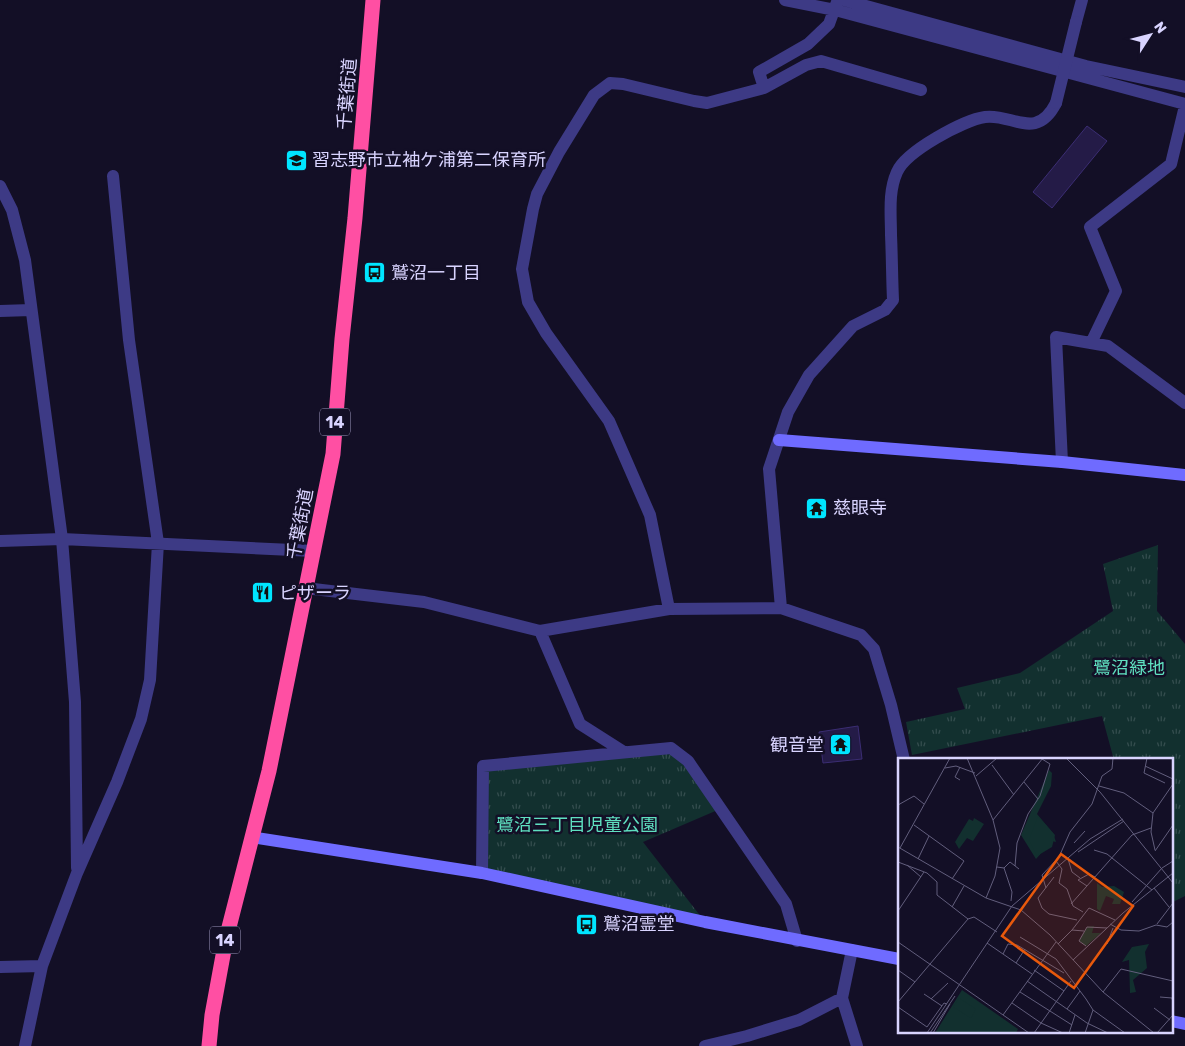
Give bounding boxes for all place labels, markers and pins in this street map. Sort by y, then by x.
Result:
school or university icon: 習志野市立袖ケ浦第二保育所 [284,148,308,172]
place label: 習志野市立袖ケ浦第二保育所 [312,149,546,171]
bus stop icon: 鷲沼一丁目 [363,261,387,285]
place label: 鷲沼一丁目 [391,262,481,284]
temple icon: 慈眼寺 [805,496,829,520]
place label: 慈眼寺 [833,497,887,519]
restaurant icon: ピザーラ [251,581,275,605]
place label: ピザーラ [279,582,351,604]
temple icon: 観音堂 [828,733,852,757]
place label: 観音堂 [770,734,824,756]
bus stop icon: 鷲沼霊堂 [575,912,599,936]
place label: 鷲沼霊堂 [603,913,675,935]

